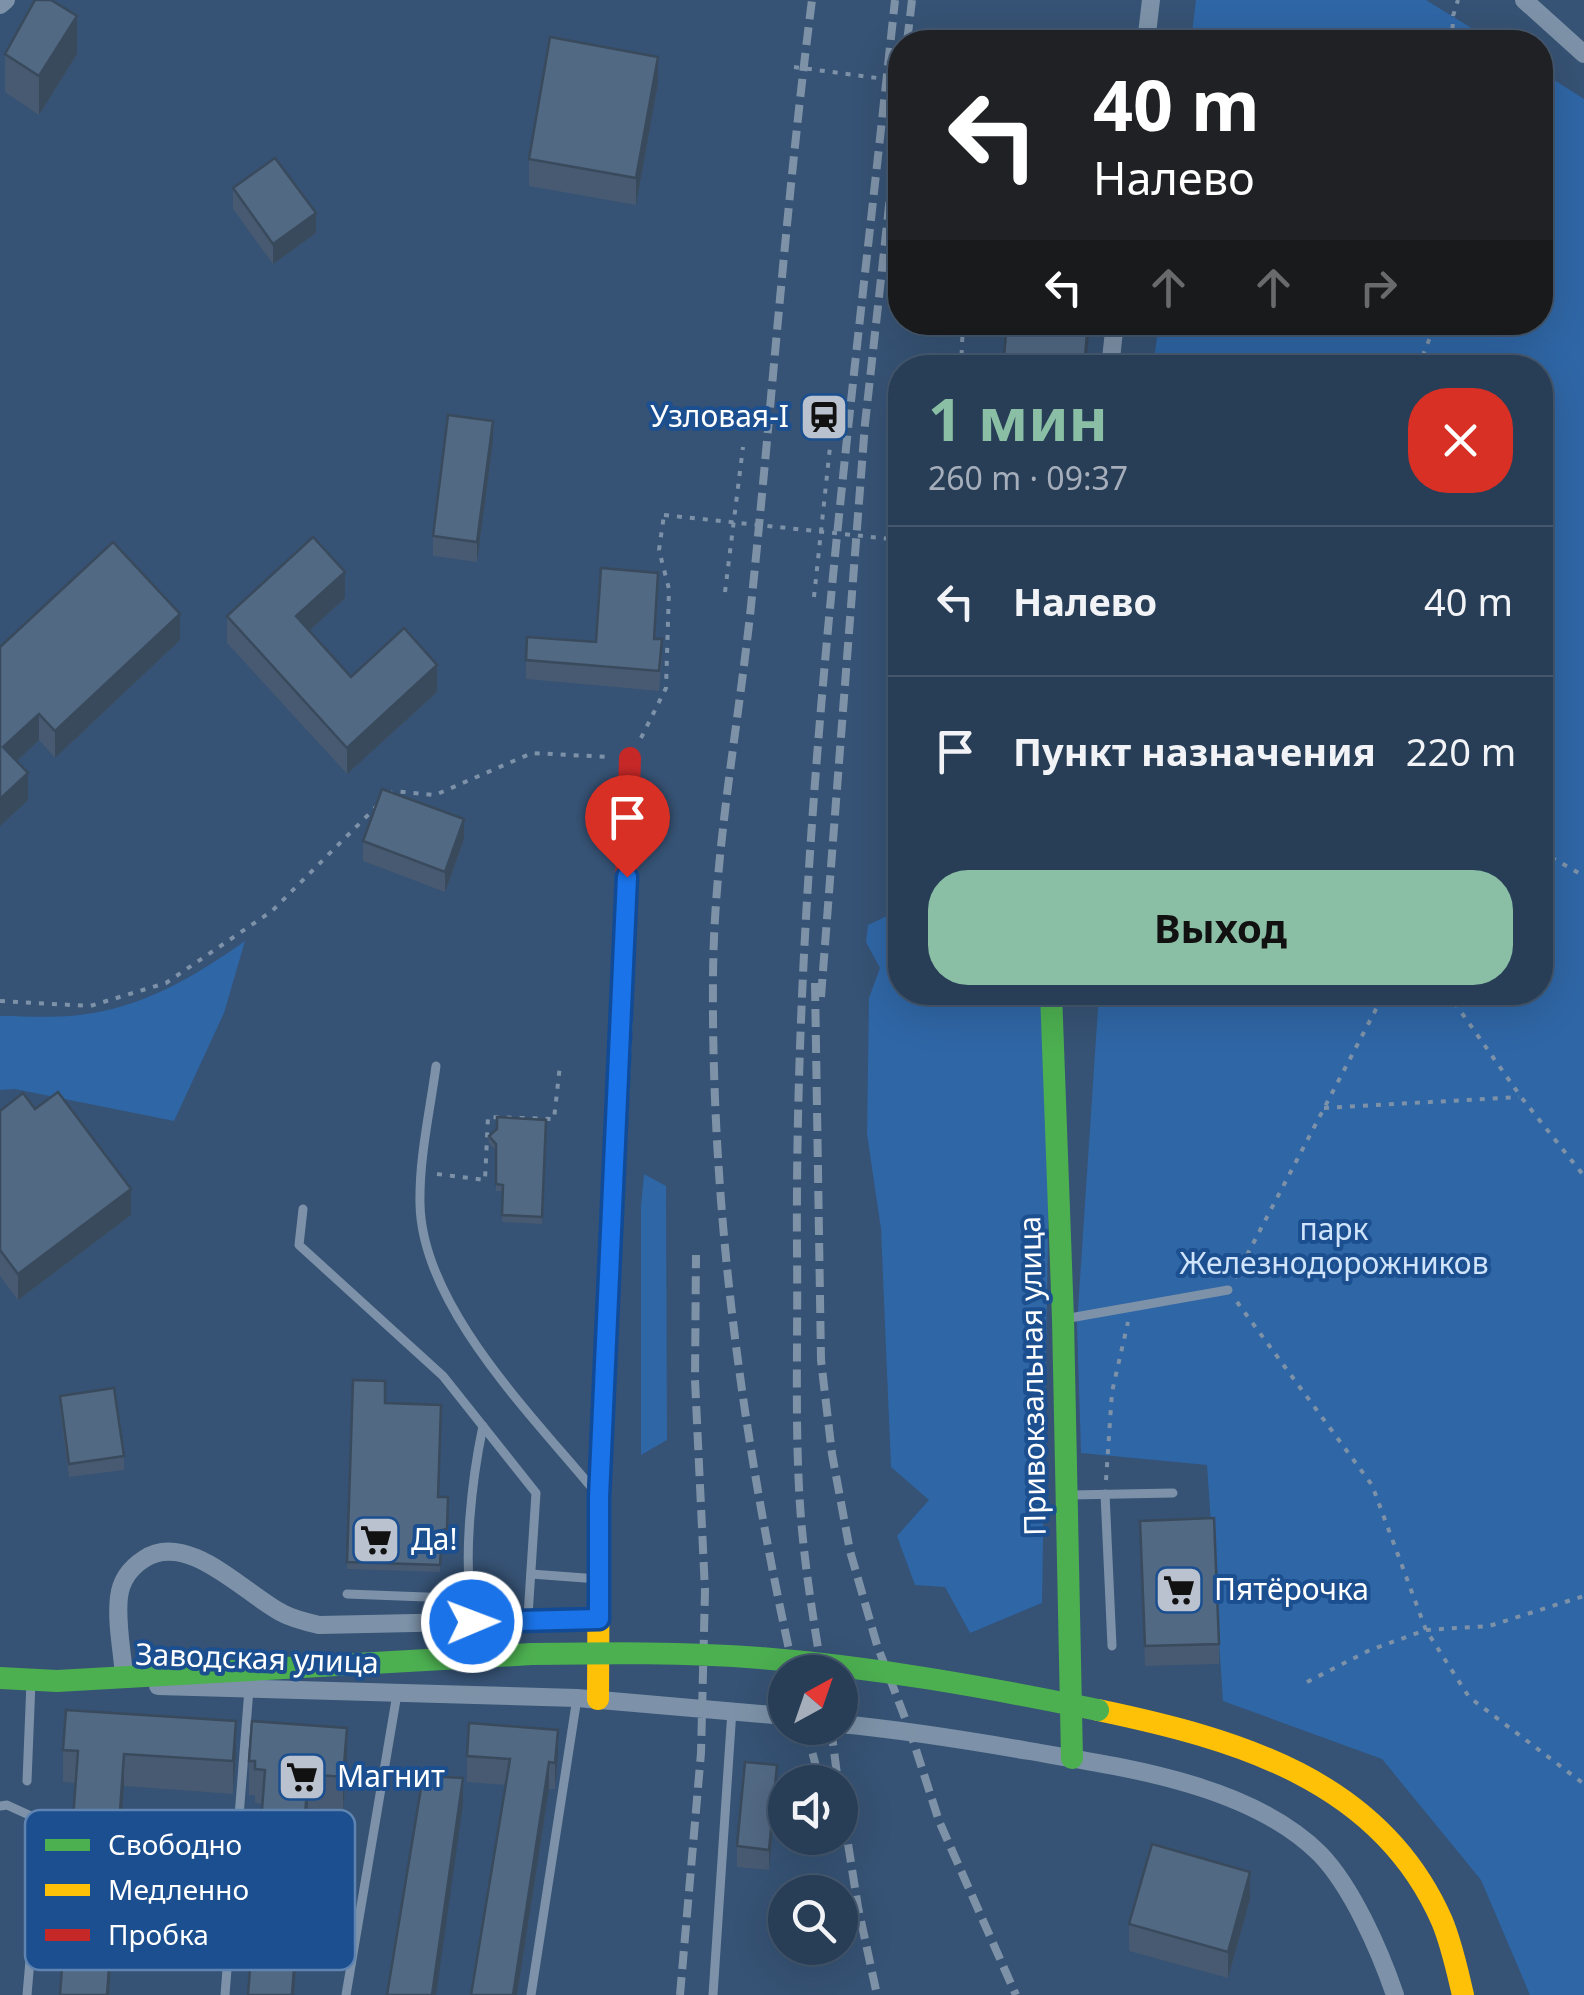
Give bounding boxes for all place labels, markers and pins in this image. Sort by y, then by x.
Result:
station icon: Узловая-I [798,391,850,443]
place label: Узловая-I [650,395,789,436]
pin [585,775,670,878]
supermarket icon: Да! [350,1514,402,1566]
place label: Да! [411,1518,458,1559]
supermarket icon: Пятёрочка [1153,1564,1205,1616]
place label: Пятёрочка [1214,1568,1369,1609]
supermarket icon: Магнит [276,1751,328,1803]
place label: Магнит [337,1755,445,1796]

